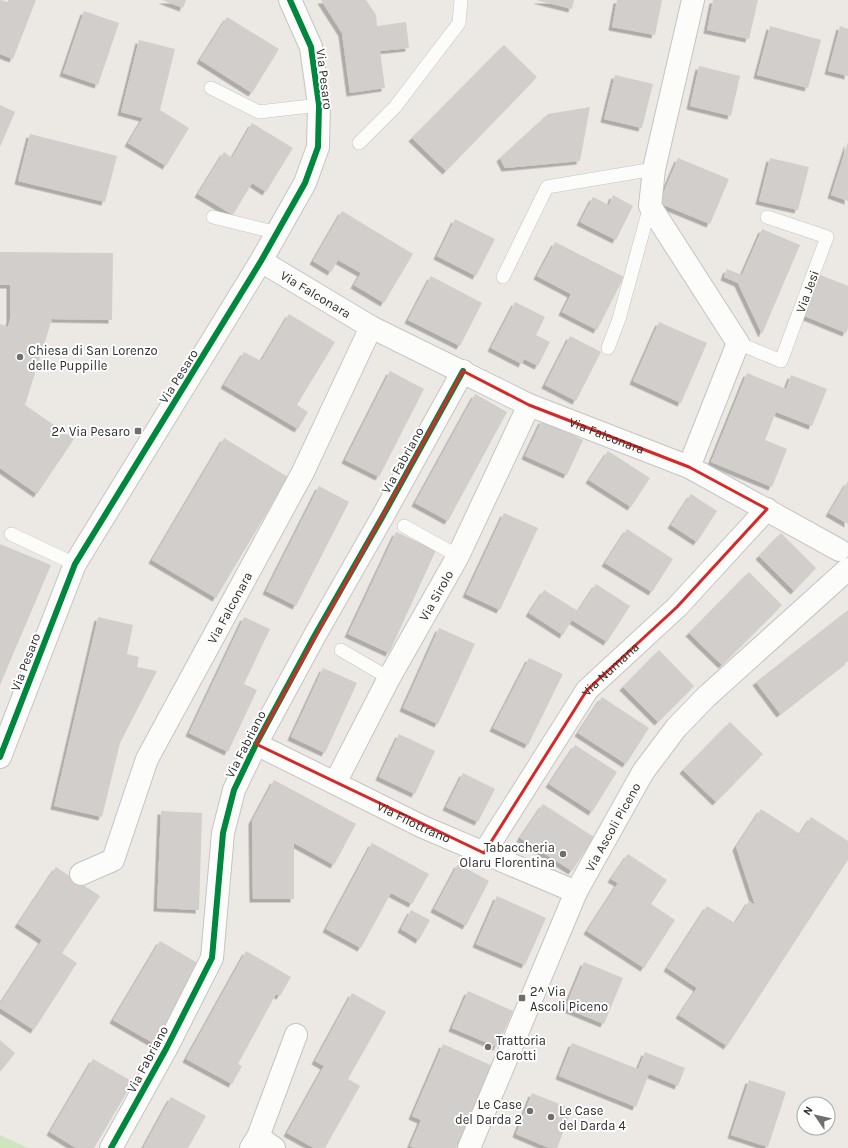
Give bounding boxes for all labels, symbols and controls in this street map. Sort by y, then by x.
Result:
street label: Via Pesaro [313,48,336,110]
street label: Via Falconara [278,267,354,321]
street label: Via Jesi [793,268,822,315]
place label: Chiesa di San Lorenzo delle Puppille [28,343,158,373]
street label: Via Pesaro [156,346,201,406]
marker: Chiesa di San Lorenzo delle Puppille [15,352,25,362]
street label: Via Falconara [567,414,646,457]
place label: 2^ Via Pesaro [51,424,130,439]
street label: Via Fabriano [378,424,427,496]
marker: 2^ Via Pesaro [133,426,143,436]
street label: Via Sirolo [416,568,456,624]
street label: Via Falconara [204,569,255,646]
street label: Via Pesaro [8,631,43,693]
street label: Via Numana [578,639,642,699]
street label: Via Fabriano [222,708,269,780]
street label: Via Ascoli Piceno [582,780,644,874]
street label: Via Filottrano [374,798,453,846]
place label: Tabaccheria Olaru Florentina [460,840,555,870]
marker: Tabaccheria Olaru Florentina [558,849,568,859]
place label: 2^ Via Ascoli Piceno [530,984,608,1014]
marker: 2^ Via Ascoli Piceno [517,993,527,1003]
street label: Via Fabriano [124,1023,171,1095]
place label: Trattoria Carotti [496,1033,546,1063]
marker: Trattoria Carotti [483,1042,493,1052]
north arrow [796,1096,836,1136]
place label: Le Case del Darda 2 [455,1097,522,1127]
place label: Le Case del Darda 4 [559,1103,626,1133]
text: N [801,1104,816,1118]
marker: Le Case del Darda 2 [525,1106,535,1116]
marker: Le Case del Darda 4 [546,1112,556,1122]

